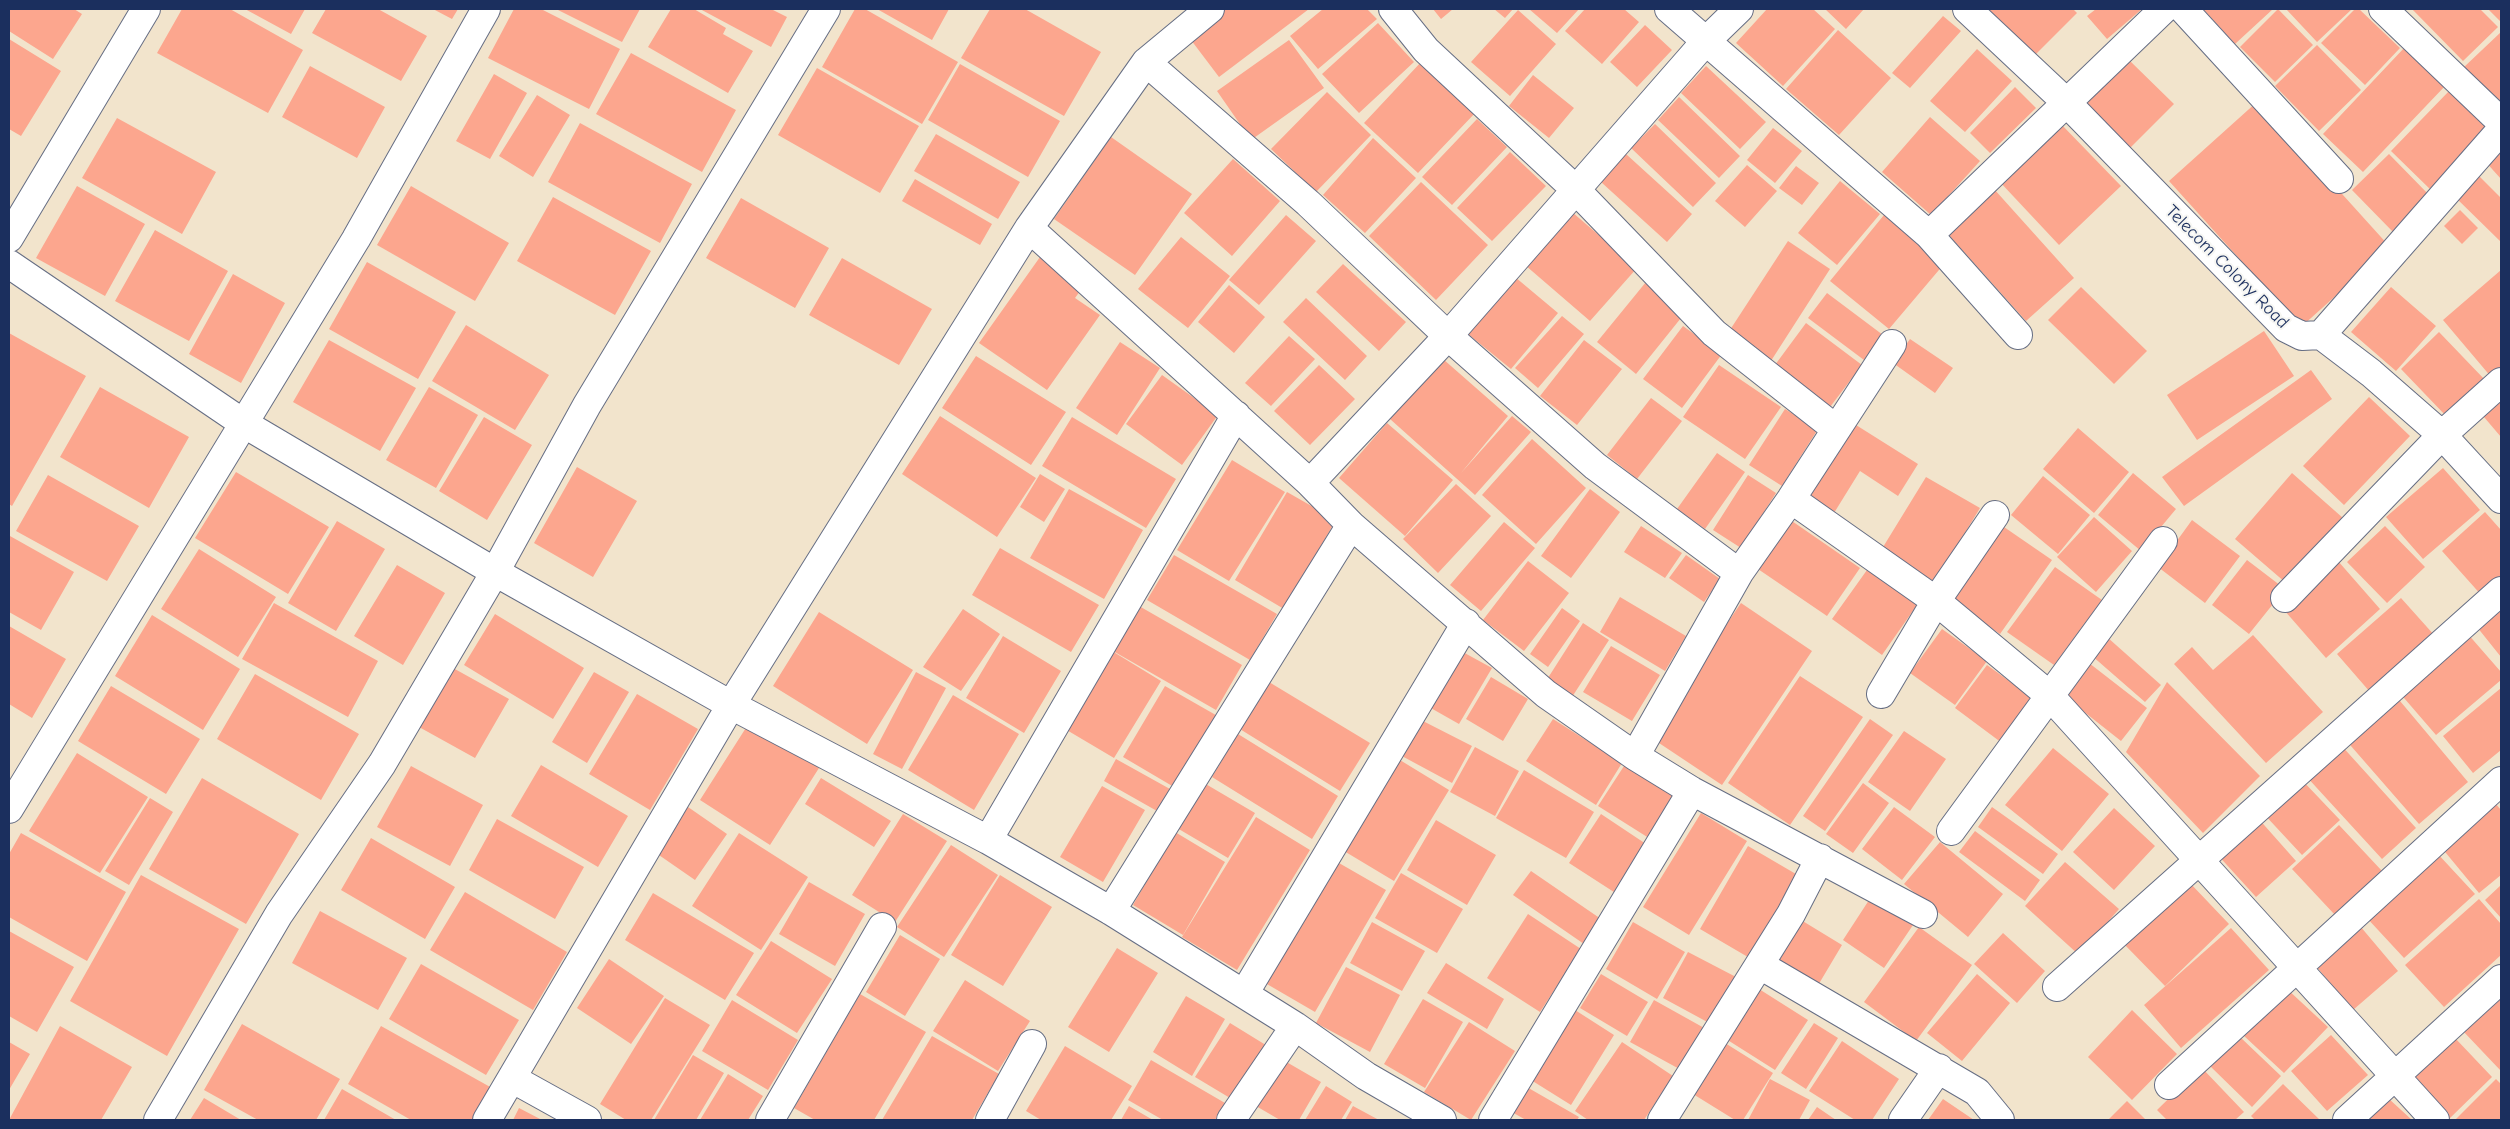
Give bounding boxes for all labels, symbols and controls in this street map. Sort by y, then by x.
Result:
street label: Telecom Colony Road [2161,201,2293,333]

